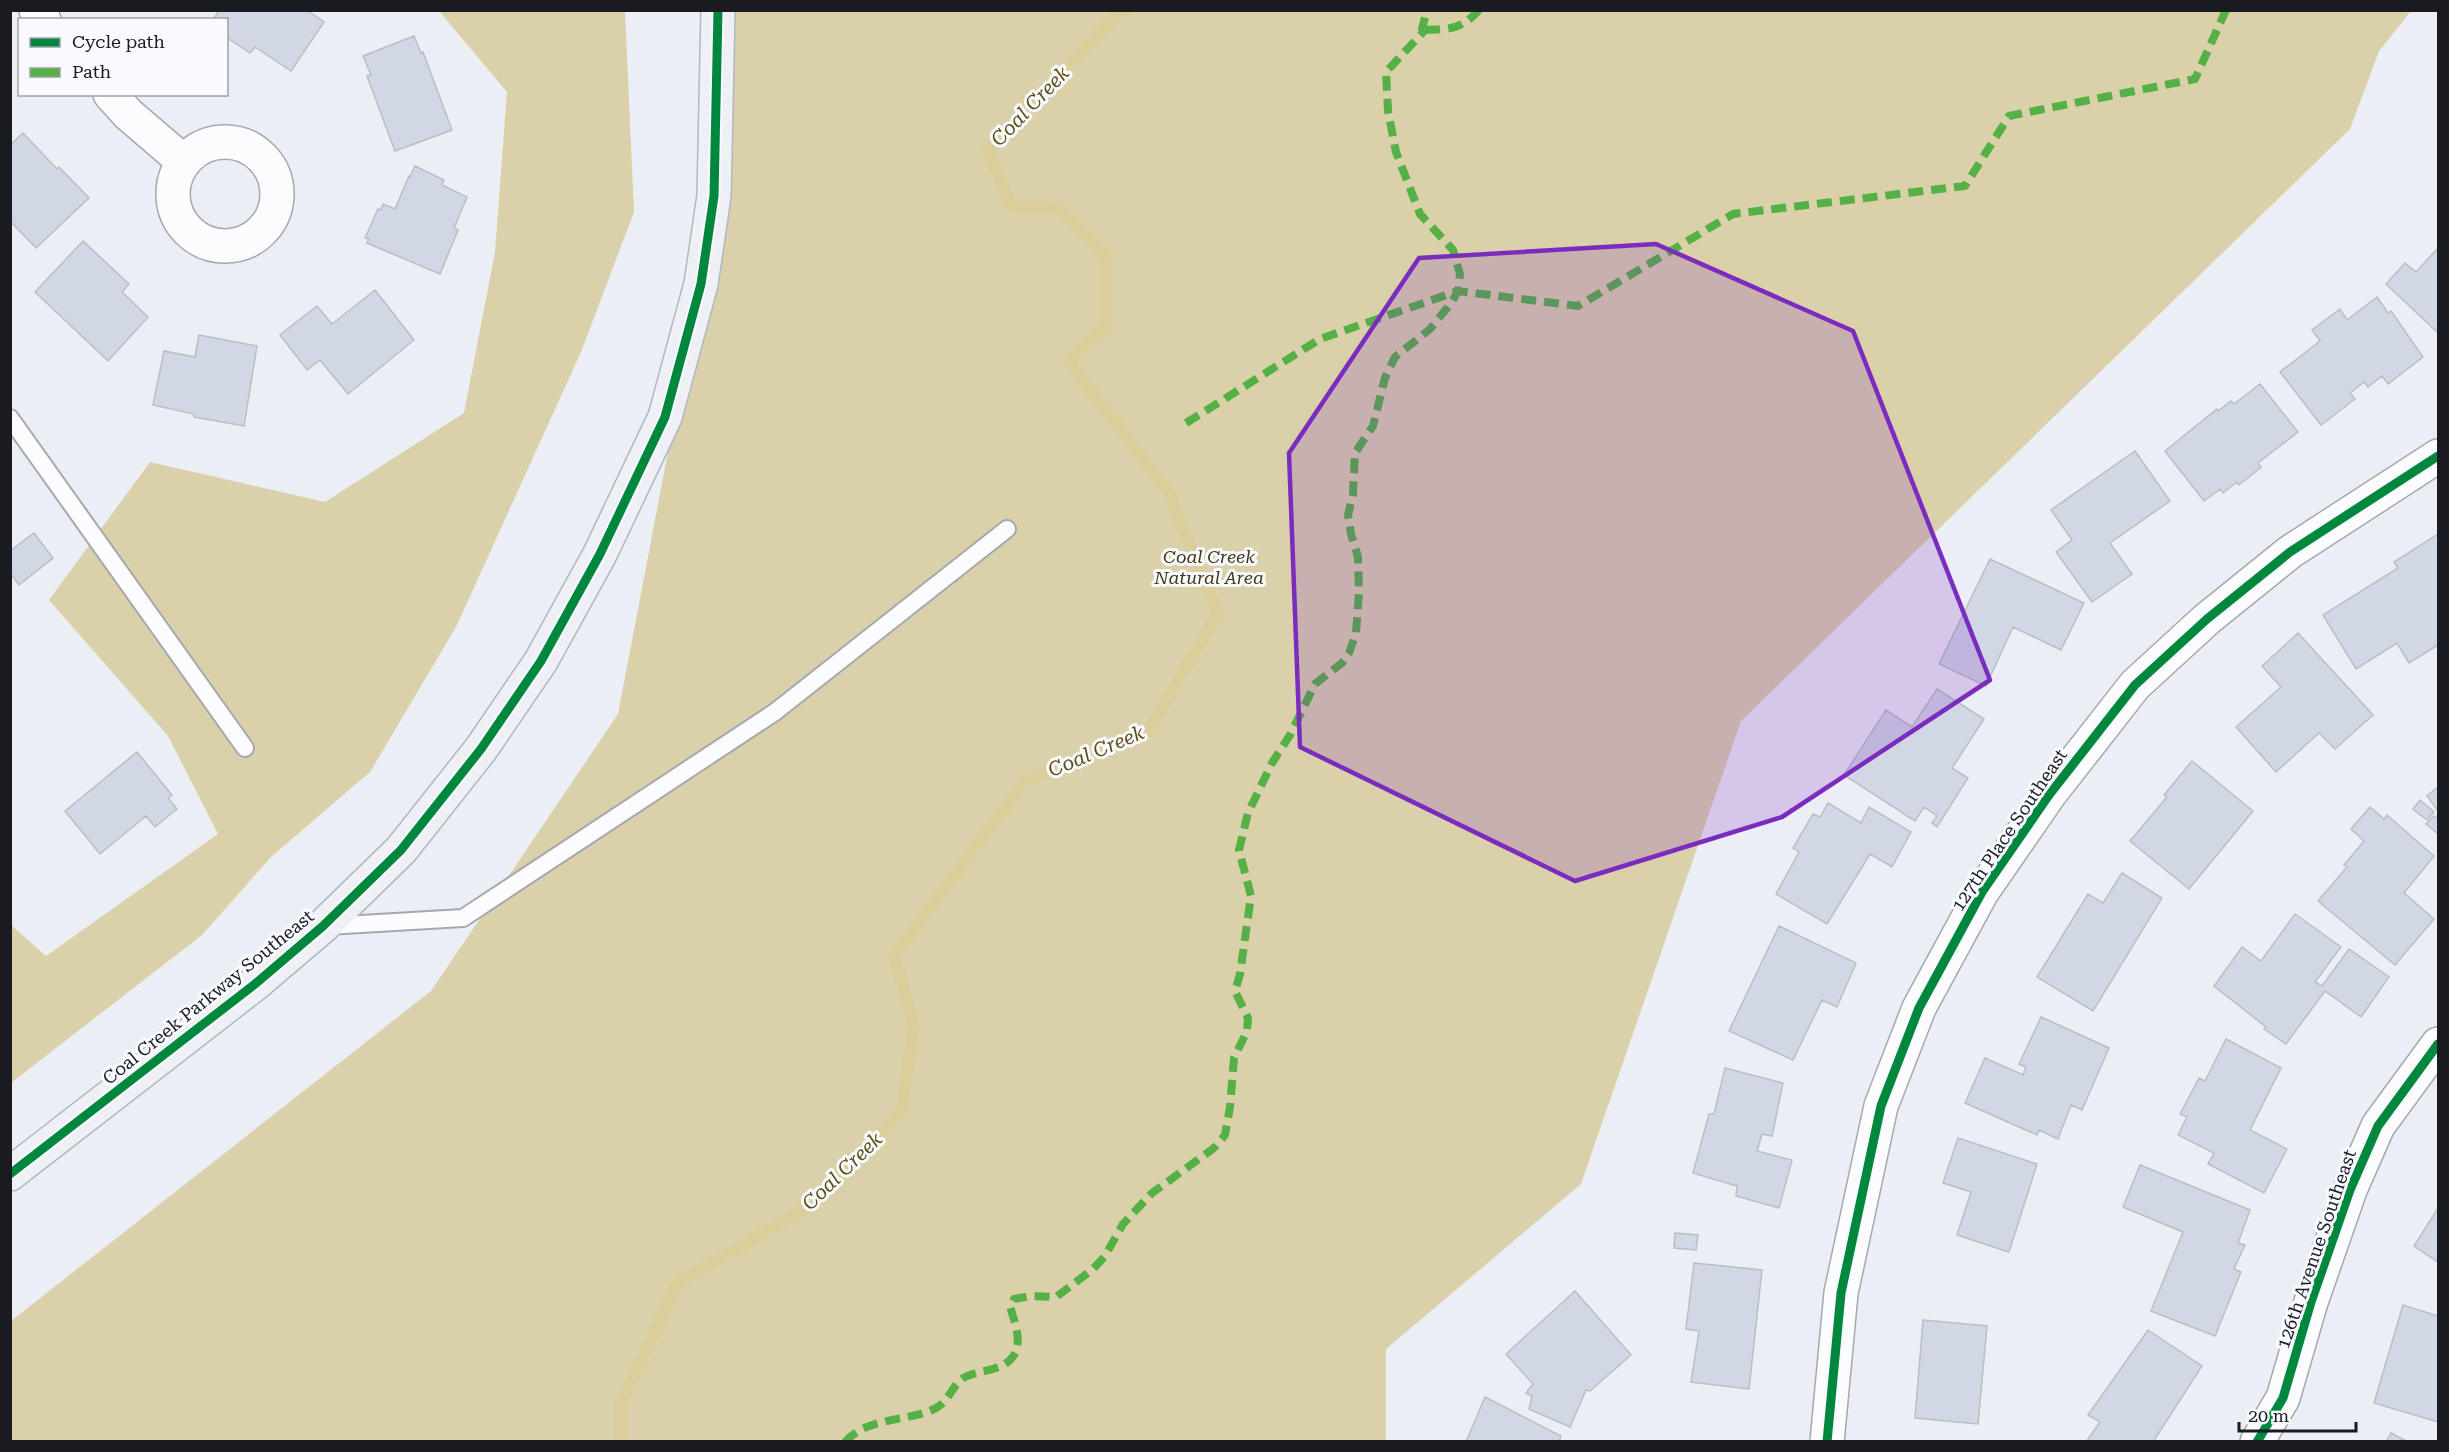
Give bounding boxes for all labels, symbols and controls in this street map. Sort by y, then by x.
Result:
legend [18,18,228,96]
text: Cycle path [72,31,165,52]
text: Path [72,61,111,82]
water label: Coal Creek [986,61,1074,151]
park label: Coal Creek Natural Area [1153,546,1264,588]
water label: Coal Creek [1044,720,1148,782]
street label: 127th Place Southeast [1947,745,2071,915]
street label: Coal Creek Parkway Southeast [98,905,318,1089]
water label: Coal Creek [797,1127,887,1215]
street label: 126th Avenue Southeast [2272,1146,2360,1351]
scale bar [2239,1395,2356,1433]
text: 20 m [2248,1405,2289,1426]

